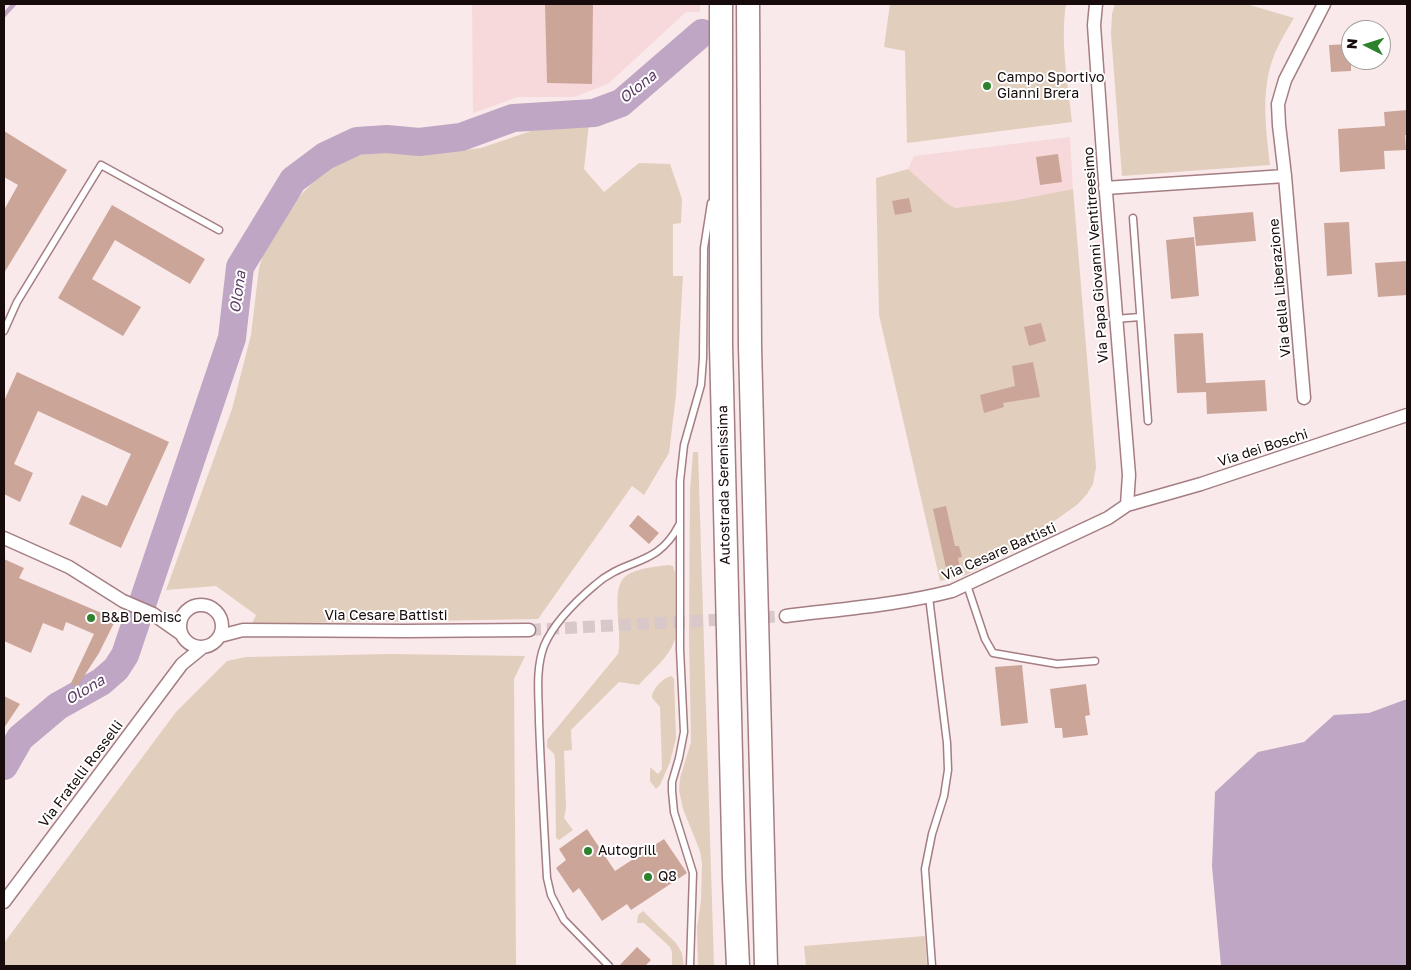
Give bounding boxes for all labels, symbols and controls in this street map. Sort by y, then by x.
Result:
north arrow [1341,20,1391,70]
text: N [1343,38,1360,50]
water label: Olona [616,67,660,107]
place label: Campo Sportivo Gianni Brera [997,70,1104,102]
marker: Campo Sportivo Gianni Brera [981,80,993,92]
street label: Via Papa Giovanni Ventitreesimo [1080,146,1112,364]
street label: Via della Liberazione [1266,218,1294,358]
water label: Olona [226,270,250,314]
street label: Autostrada Serenissima [714,405,734,565]
street label: Via dei Boschi [1216,426,1310,470]
street label: Via Cesare Battisti [939,519,1059,585]
street label: Via Cesare Battisti [324,608,448,624]
place label: B&B Demisc [101,610,182,626]
marker: B&B Demisc [85,612,97,624]
water label: Olona [62,671,108,709]
street label: Via Fratelli Rosselli [35,717,127,831]
place label: Autogrill [598,843,656,859]
marker: Autogrill [582,845,594,857]
place label: Q8 [658,869,677,885]
marker: Q8 [642,871,654,883]

